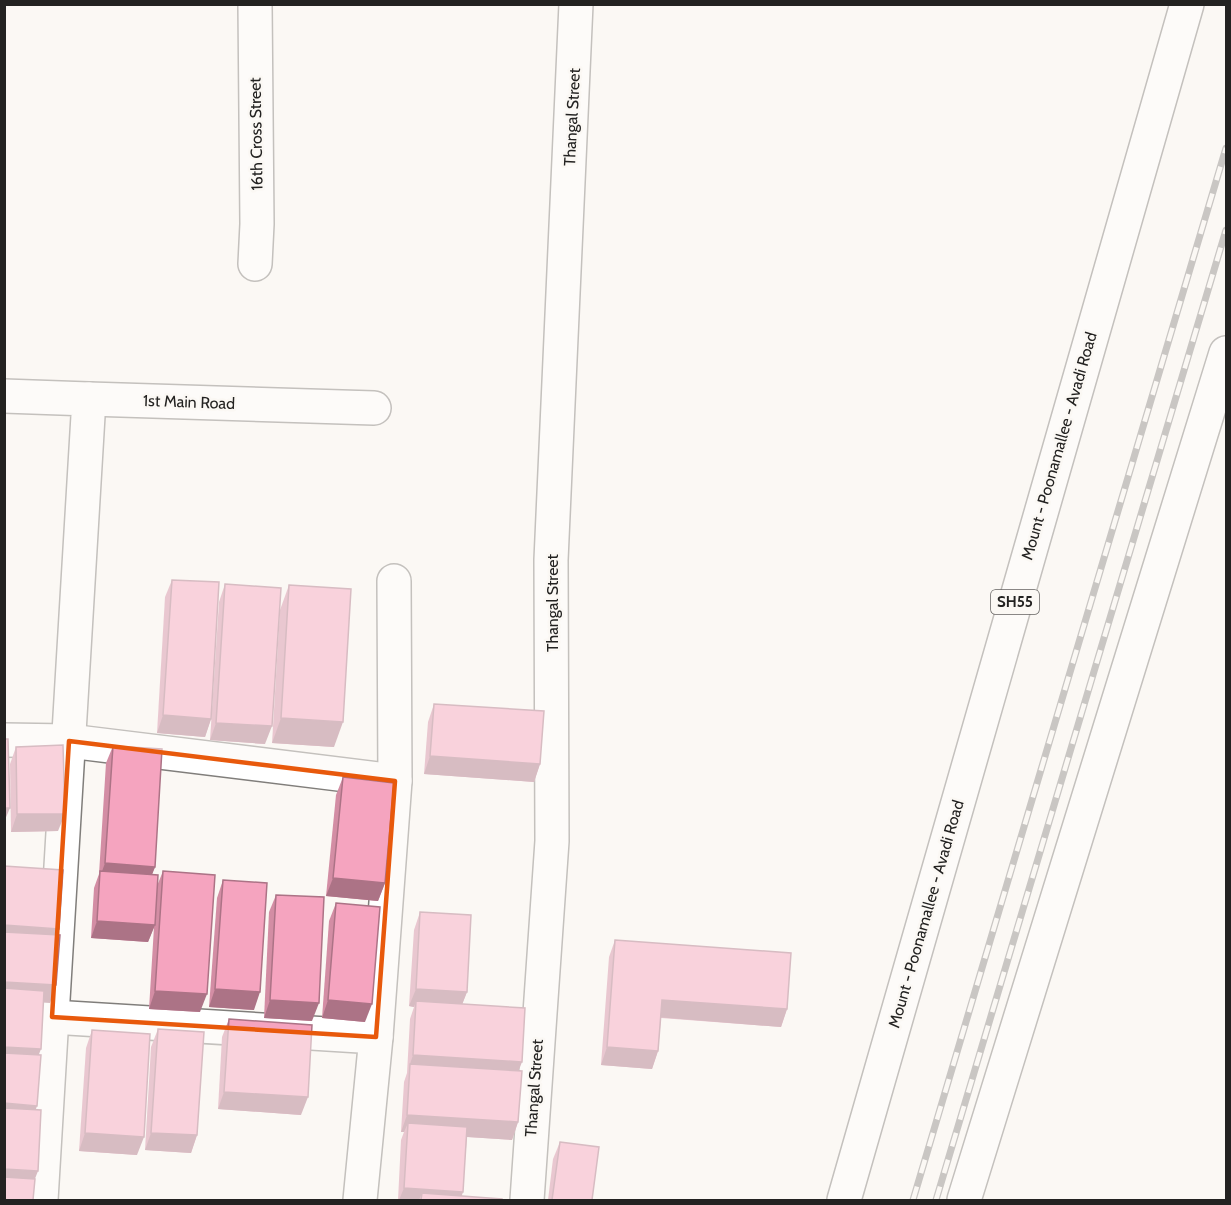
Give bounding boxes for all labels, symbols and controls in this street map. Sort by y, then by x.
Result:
street label: Thangal Street [560,67,584,166]
street label: 16th Cross Street [246,77,266,191]
street label: Mount - Poonamallee - Avadi Road [1017,330,1101,562]
street label: 1st Main Road [143,391,235,413]
street label: Thangal Street [543,553,562,652]
road number: SH55 [991,590,1039,614]
street label: Mount - Poonamallee - Avadi Road [884,798,968,1030]
street label: Thangal Street [521,1038,547,1137]

